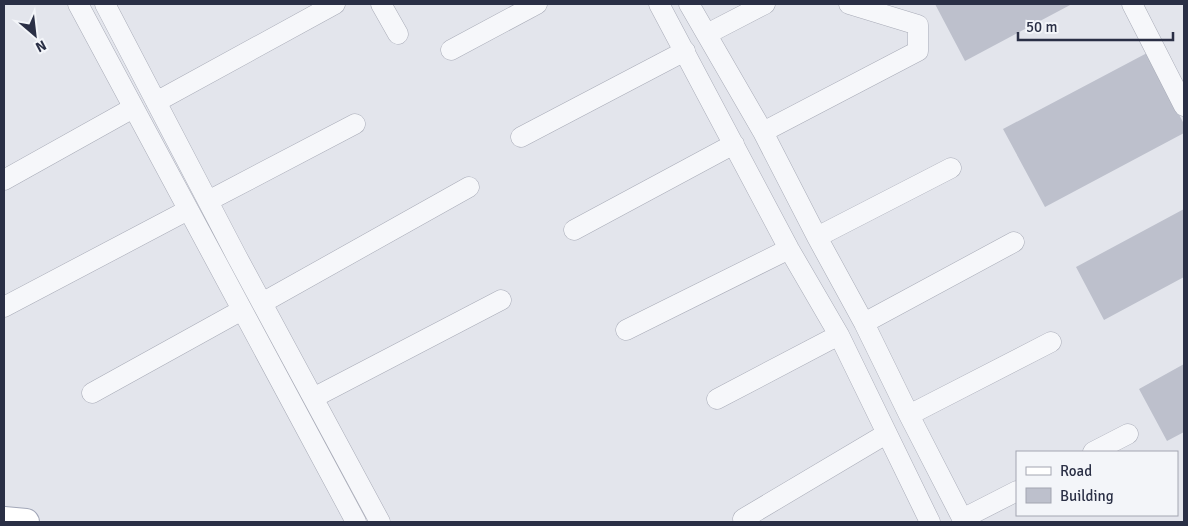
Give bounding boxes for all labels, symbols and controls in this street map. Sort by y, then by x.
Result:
north arrow [10,10,60,60]
scale bar [1018,10,1173,42]
text: 50 m [1026,18,1057,36]
text: N [33,36,49,56]
legend [1016,451,1178,516]
text: Road [1060,462,1092,480]
text: Building [1060,487,1114,505]

